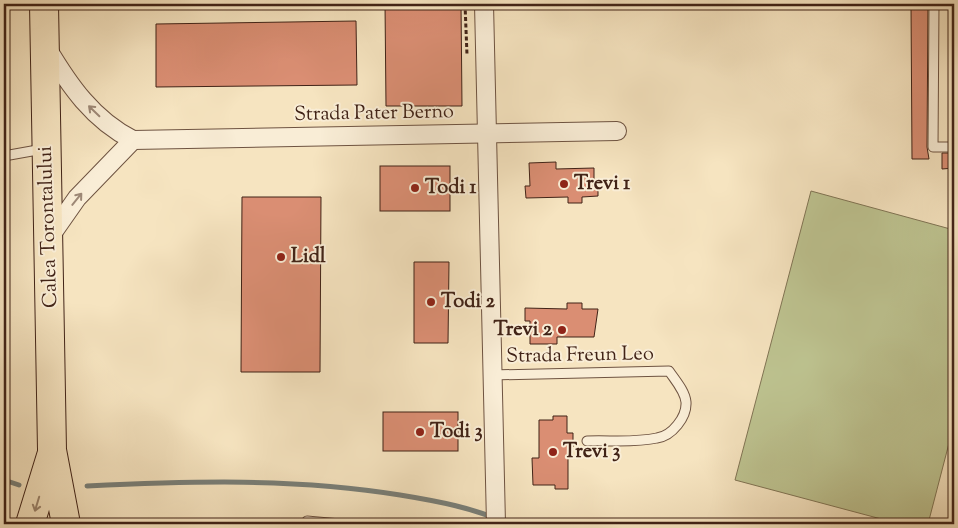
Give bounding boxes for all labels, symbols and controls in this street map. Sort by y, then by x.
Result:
street label: Strada Pater Berno [294,98,454,130]
one-way arrow [88,106,100,118]
street label: Calea Torontalului [32,145,66,309]
place label: Trevi 1 [574,170,630,199]
place label: Todi 1 [425,174,476,203]
marker: Trevi 1 [558,178,570,190]
marker: Todi 1 [409,182,421,194]
one-way arrow [72,193,83,206]
place label: Lidl [291,243,326,272]
marker: Lidl [275,251,287,263]
place label: Todi 2 [441,288,495,317]
marker: Todi 2 [425,296,437,308]
place label: Trevi 2 [493,316,553,345]
marker: Trevi 2 [556,324,568,336]
street label: Strada Freun Leo [506,340,654,372]
place label: Todi 3 [430,418,483,447]
marker: Todi 3 [414,426,426,438]
place label: Trevi 3 [563,438,620,467]
marker: Trevi 3 [547,446,559,458]
one-way arrow [32,496,42,512]

